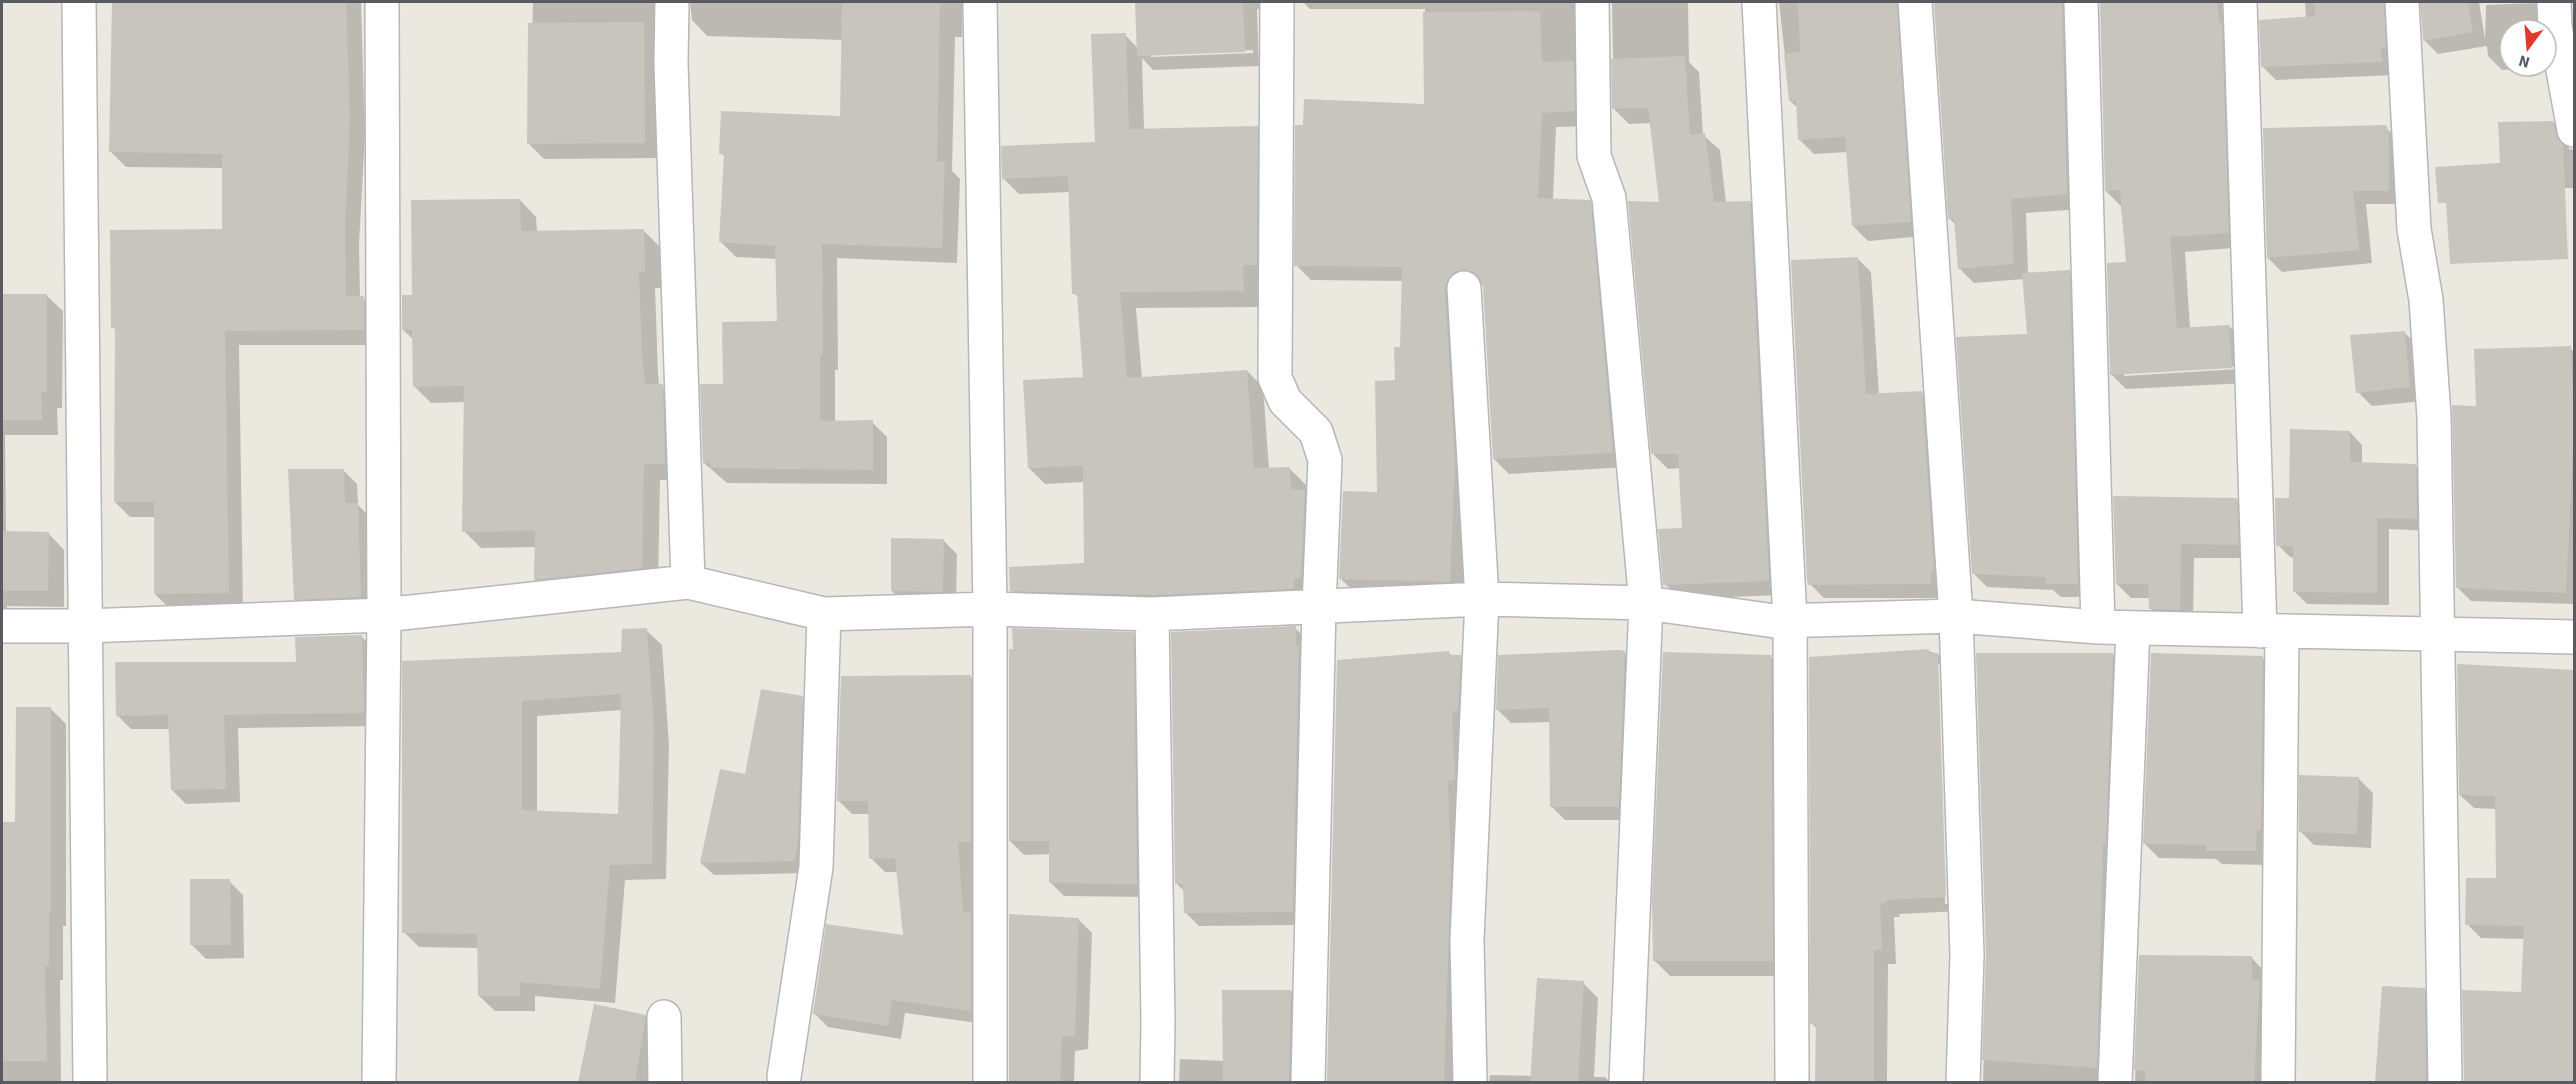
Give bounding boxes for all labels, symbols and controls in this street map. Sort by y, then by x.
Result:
north arrow [2498,18,2558,78]
text: N [2516,49,2532,73]

